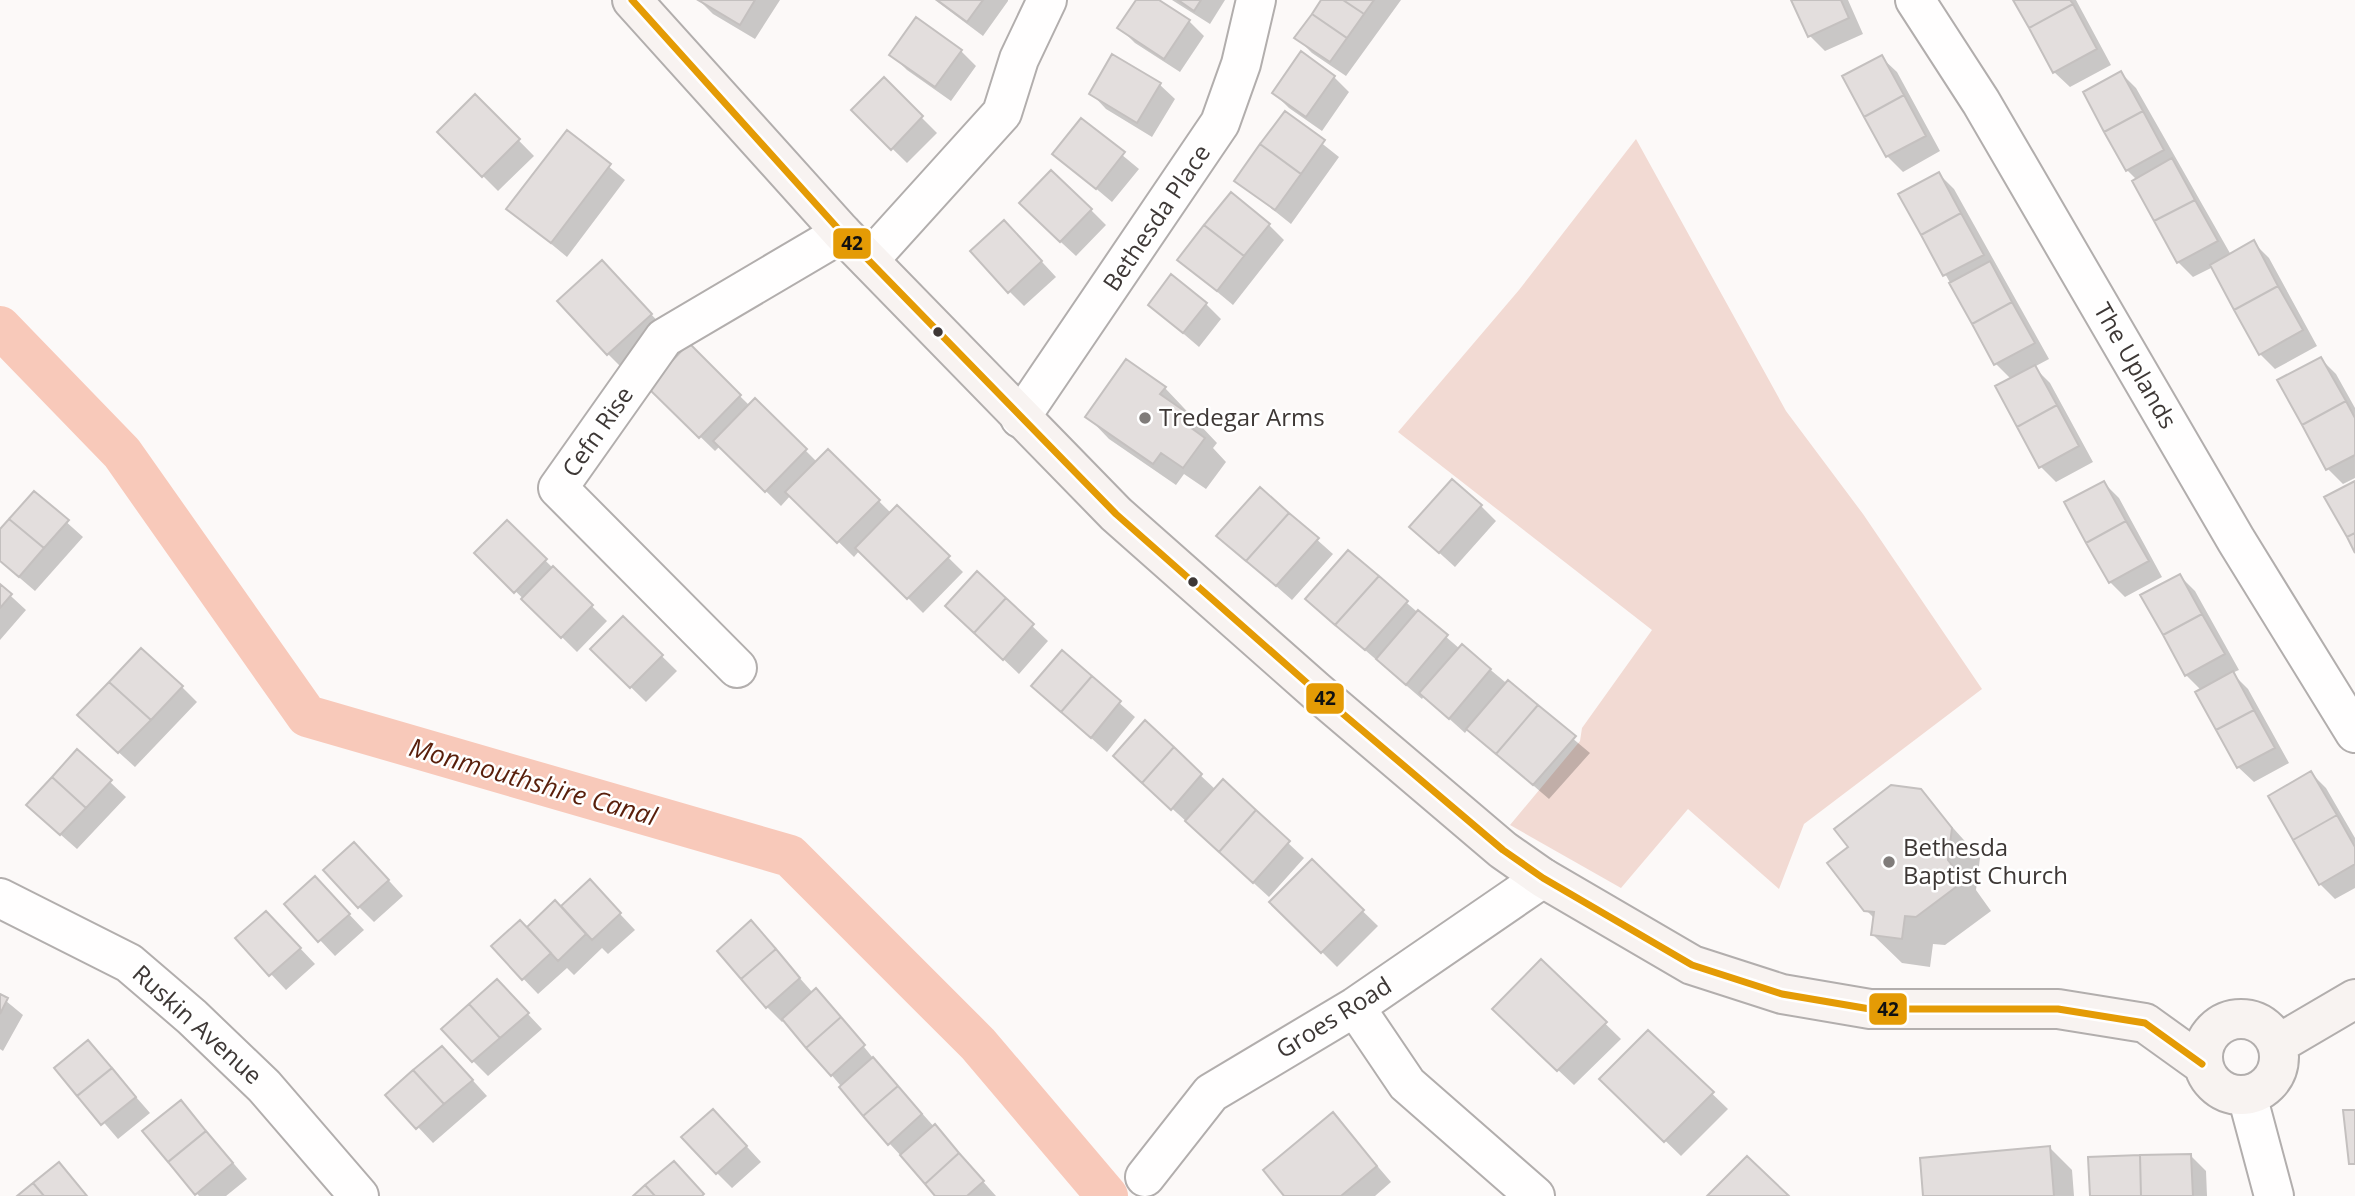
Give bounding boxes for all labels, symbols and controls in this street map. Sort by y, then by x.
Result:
street label: Bethesda Place [1094,137,1217,297]
line badge: 42 [832,227,872,260]
text: 42 [841,230,863,256]
street label: The Uplands [2087,296,2186,434]
unlabelled marker [931,325,945,339]
street label: Cefn Rise [554,379,640,483]
place label: Tredegar Arms [1159,400,1325,433]
marker: Tredegar Arms [1137,410,1153,426]
unlabelled marker [1186,575,1200,589]
line badge: 42 [1305,682,1345,715]
text: 42 [1314,685,1336,711]
water label: Monmouthshire Canal [405,728,663,834]
place label: Bethesda Baptist Church [1903,830,2068,891]
marker: Bethesda Baptist Church [1881,854,1897,870]
street label: Ruskin Avenue [126,957,270,1091]
street label: Groes Road [1269,968,1397,1065]
line badge: 42 [1868,992,1908,1026]
text: 42 [1877,996,1899,1022]

